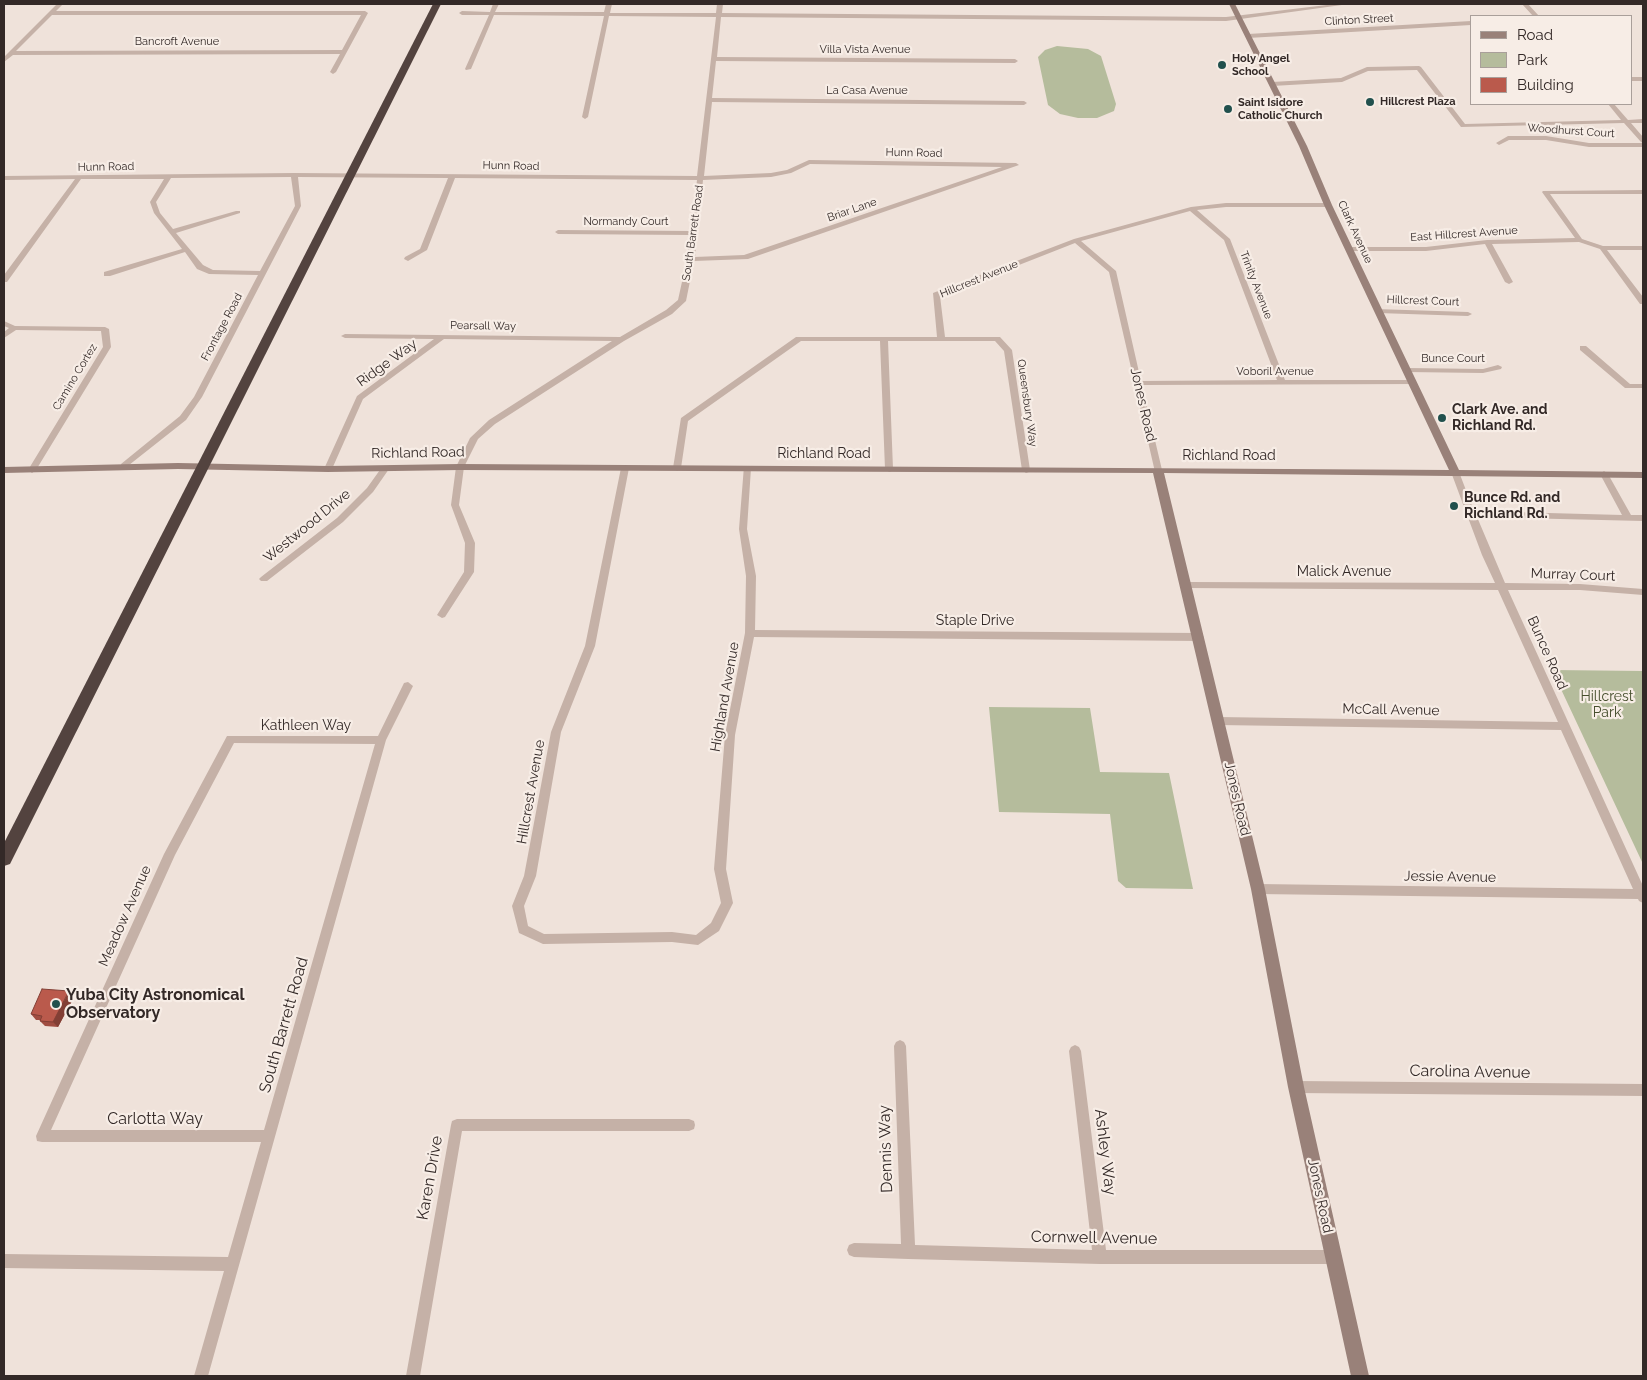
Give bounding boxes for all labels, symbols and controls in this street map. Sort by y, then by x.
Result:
street label: Clinton Street [1324,12,1394,28]
legend [1470,15,1632,105]
text: Road [1517,26,1553,44]
street label: Bancroft Avenue [135,35,219,49]
street label: Villa Vista Avenue [820,43,910,57]
text: Park [1517,51,1548,69]
place label: Holy Angel School [1232,52,1290,78]
marker: Holy Angel School [1216,59,1228,71]
text: Building [1517,76,1574,94]
street label: La Casa Avenue [826,84,908,98]
place label: Hillcrest Plaza [1380,95,1456,109]
place label: Saint Isidore Catholic Church [1238,96,1322,122]
marker: Hillcrest Plaza [1364,96,1376,108]
marker: Saint Isidore Catholic Church [1222,103,1234,115]
street label: Woodhurst Court [1527,121,1615,141]
street label: Hunn Road [886,146,942,160]
street label: Hunn Road [483,159,539,173]
street label: Hunn Road [78,160,134,174]
street label: South Barrett Road [680,184,706,282]
street label: Briar Lane [825,195,879,225]
street label: Clark Avenue [1335,199,1375,265]
street label: Normandy Court [583,215,669,229]
street label: East Hillcrest Avenue [1410,224,1518,244]
street label: Trinity Avenue [1237,249,1275,321]
street label: Hillcrest Avenue [938,257,1020,301]
street label: Frontage Road [199,291,245,363]
street label: Hillcrest Court [1386,293,1460,309]
street label: Pearsall Way [450,319,516,333]
street label: Ridge Way [354,336,420,390]
street label: Camino Cortez [50,341,100,413]
street label: Bunce Court [1421,352,1485,366]
street label: Queensbury Way [1014,358,1040,448]
street label: Voboril Avenue [1236,365,1314,379]
street label: Jones Road [1126,366,1160,444]
place label: Clark Ave. and Richland Rd. [1452,402,1547,434]
marker: Clark Ave. and Richland Rd. [1436,412,1448,424]
street label: Richland Road [371,444,465,462]
street label: Richland Road [777,446,871,462]
street label: Richland Road [1182,448,1276,464]
street label: Westwood Drive [260,486,354,566]
place label: Bunce Rd. and Richland Rd. [1464,490,1560,522]
marker: Bunce Rd. and Richland Rd. [1448,500,1460,512]
street label: Malick Avenue [1297,564,1391,580]
street label: Murray Court [1530,565,1616,585]
street label: Staple Drive [936,613,1014,629]
street label: Bunce Road [1523,614,1571,692]
street label: Highland Avenue [707,641,743,753]
park label: Hillcrest Park [1580,689,1634,722]
street label: McCall Avenue [1342,701,1440,719]
street label: Kathleen Way [261,718,351,734]
street label: Hillcrest Avenue [514,738,548,846]
street label: Jones Road [1220,760,1254,838]
street label: Meadow Avenue [95,863,155,969]
street label: Jessie Avenue [1404,868,1496,886]
street label: South Barrett Road [255,955,313,1095]
place label: Yuba City Astronomical Observatory [66,985,244,1023]
marker: Yuba City Astronomical Observatory [50,998,62,1010]
street label: Carolina Avenue [1409,1061,1531,1083]
street label: Dennis Way [875,1105,897,1193]
street label: Ashley Way [1090,1108,1120,1196]
street label: Carlotta Way [107,1109,203,1129]
street label: Karen Drive [413,1134,447,1222]
street label: Jones Road [1304,1157,1336,1235]
street label: Cornwell Avenue [1031,1227,1157,1249]

